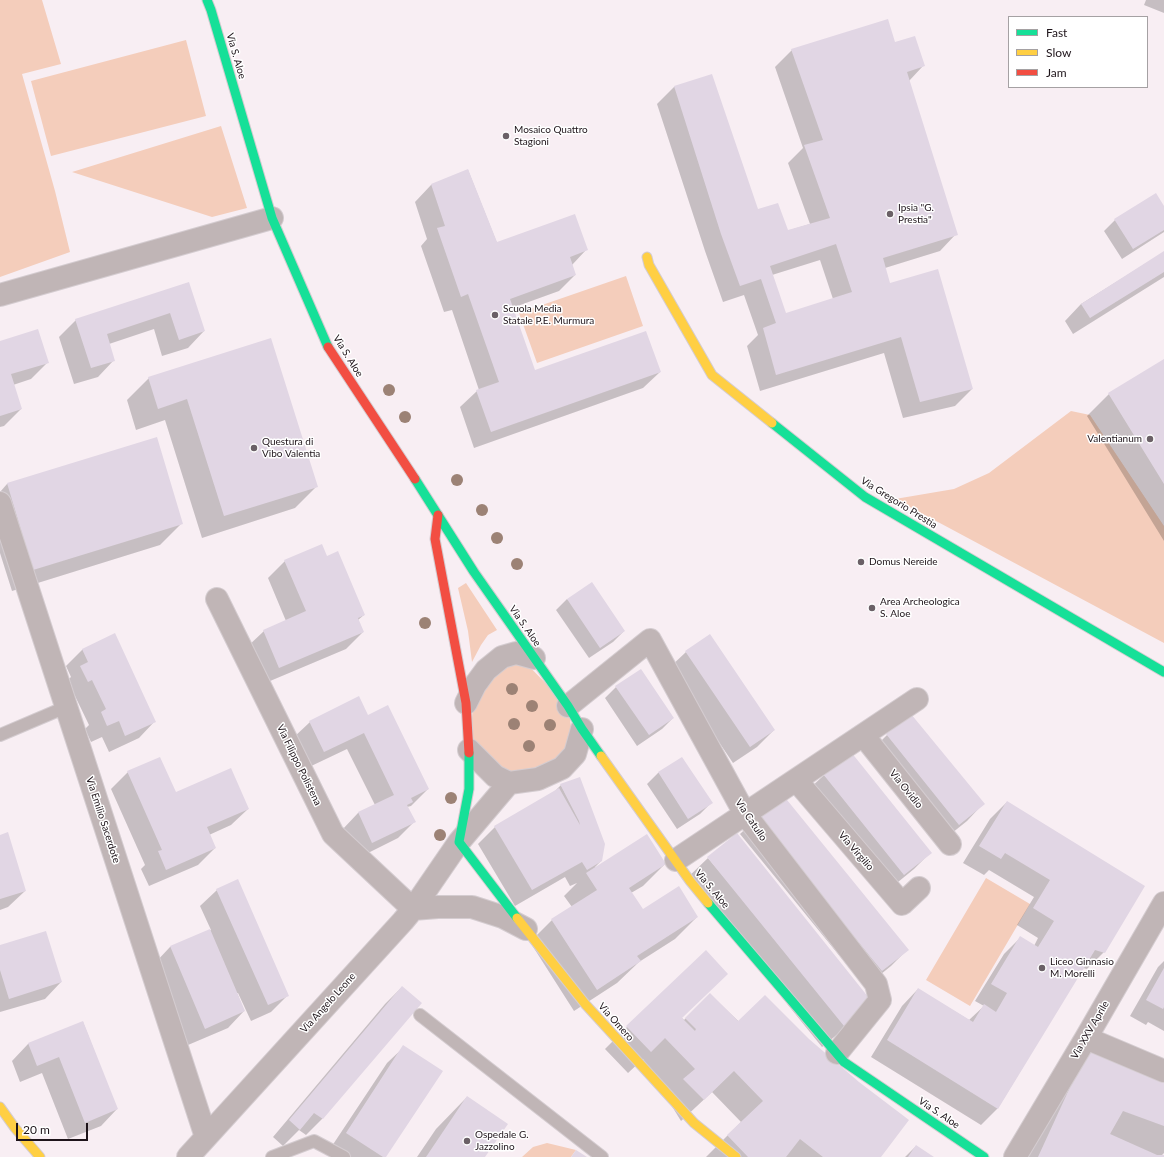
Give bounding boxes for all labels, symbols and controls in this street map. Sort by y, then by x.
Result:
legend [1008,16,1148,88]
text: Fast [1046,25,1067,40]
street label: Via S. Aloe [224,32,248,80]
text: Slow [1046,45,1071,60]
text: Jam [1046,65,1067,80]
place label: Mosaico Quattro Stagioni [514,124,588,148]
marker: Mosaico Quattro Stagioni [501,131,511,141]
place label: Ipsia "G. Prestia" [898,202,934,226]
marker: Ipsia "G. Prestia" [885,209,895,219]
place label: Scuola Media Statale P.E. Murmura [503,303,594,326]
marker: Scuola Media Statale P.E. Murmura [490,310,500,320]
street label: Via S. Aloe [330,333,366,379]
place label: Valentianum [1087,433,1142,445]
marker: Valentianum [1145,434,1155,444]
place label: Questura di Vibo Valentia [262,436,320,460]
marker: Questura di Vibo Valentia [249,443,259,453]
street label: Via Gregorio Prestia [859,475,939,531]
place label: Domus Nereide [869,556,938,568]
marker: Domus Nereide [856,557,866,567]
place label: Area Archeologica S. Aloe [880,596,960,620]
street label: Via S. Aloe [507,603,543,649]
marker: Area Archeologica S. Aloe [867,603,877,613]
street label: Via Filippo Polistena [274,722,324,808]
street label: Via Ovidio [887,767,925,811]
street label: Via Emilio Sacerdote [83,775,123,865]
street label: Via Catullo [733,797,769,843]
street label: Via Virgilio [836,829,876,873]
street label: Via S. Aloe [692,867,732,911]
place label: Liceo Ginnasio M. Morelli [1050,956,1114,980]
marker: Liceo Ginnasio M. Morelli [1037,963,1047,973]
street label: Via Angelo Leone [298,971,358,1035]
street label: Via XXV Aprile [1069,999,1111,1061]
street label: Via Omero [596,1000,636,1044]
street label: Via S. Aloe [916,1095,962,1131]
scale bar [18,1115,90,1141]
text: 20 m [23,1122,50,1137]
place label: Ospedale G. Jazzolino [475,1129,529,1152]
marker: Ospedale G. Jazzolino [462,1136,472,1146]

